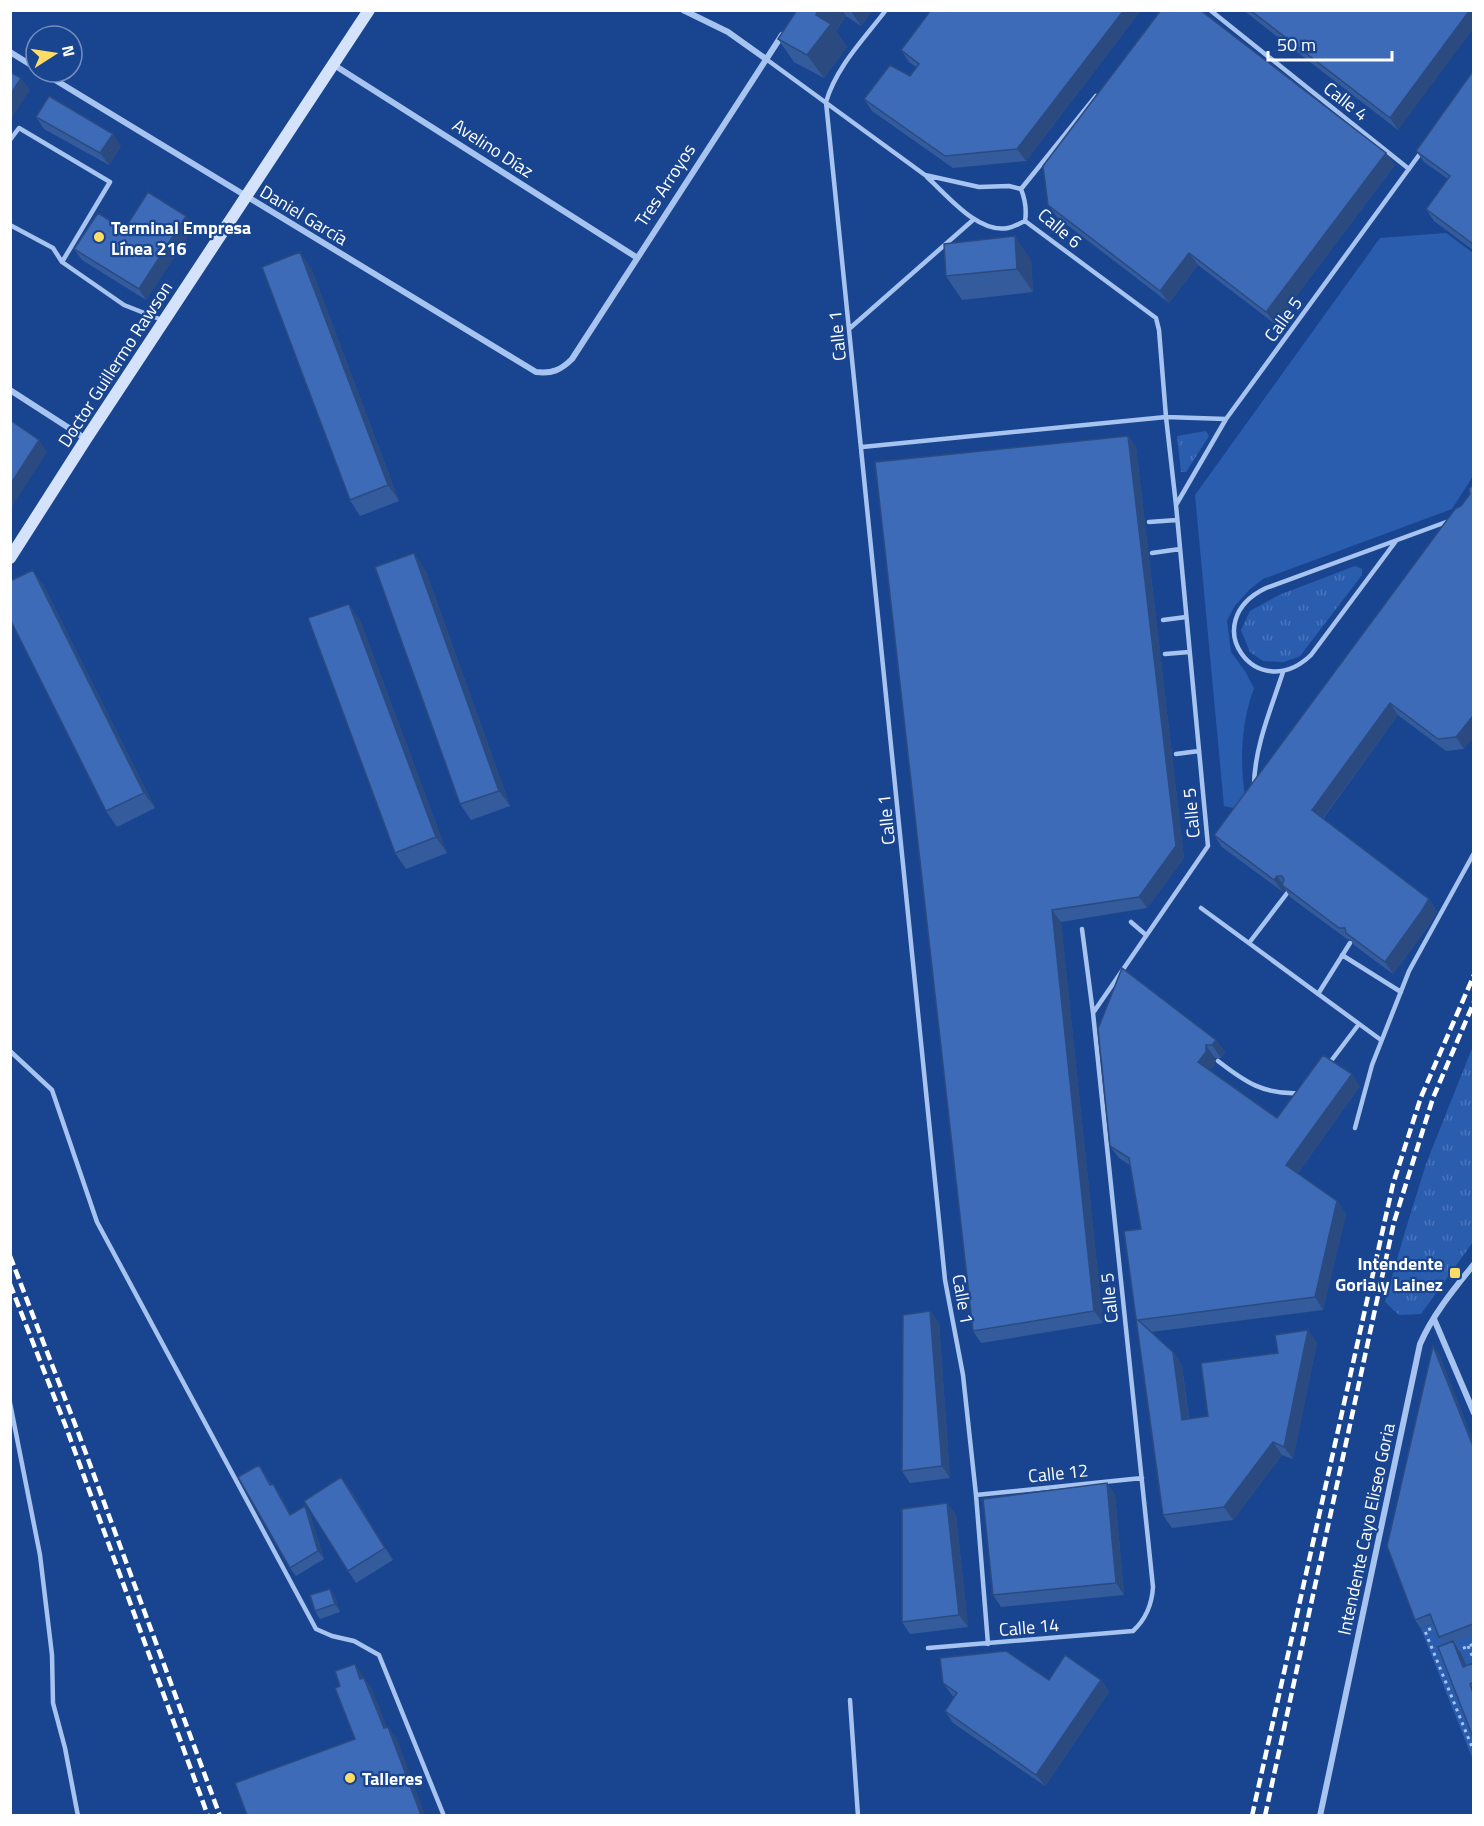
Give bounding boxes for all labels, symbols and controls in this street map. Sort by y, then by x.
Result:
north arrow [24,24,84,84]
scale bar [1268,24,1392,62]
text: 50 m [1277,31,1316,58]
text: N [56,43,82,59]
street label: Calle 4 [1318,75,1374,127]
street label: Avelino Díaz [447,112,539,184]
street label: Tres Arroyos [628,138,702,232]
street label: Daniel García [255,178,353,252]
street label: Calle 6 [1032,202,1088,254]
place label: Terminal Empresa Línea 216 [111,214,251,262]
marker: Terminal Empresa Línea 216 [92,230,106,244]
street label: Doctor Guillermo Rawson [51,276,179,452]
street label: Calle 5 [1257,291,1309,347]
street label: Calle 1 [821,310,853,362]
street label: Calle 5 [1175,787,1207,839]
street label: Calle 1 [870,794,902,846]
place label: Intendente Goria y Lainez [1335,1250,1443,1298]
marker: Intendente Goria y Lainez [1448,1266,1462,1280]
street label: Calle 1 [945,1272,981,1326]
street label: Calle 5 [1093,1272,1125,1324]
street label: Intendente Cayo Eliseo Goria [1330,1420,1402,1638]
street label: Calle 12 [1027,1456,1089,1490]
street label: Calle 14 [998,1611,1060,1643]
place label: Talleres [362,1765,423,1792]
marker: Talleres [343,1771,357,1785]

